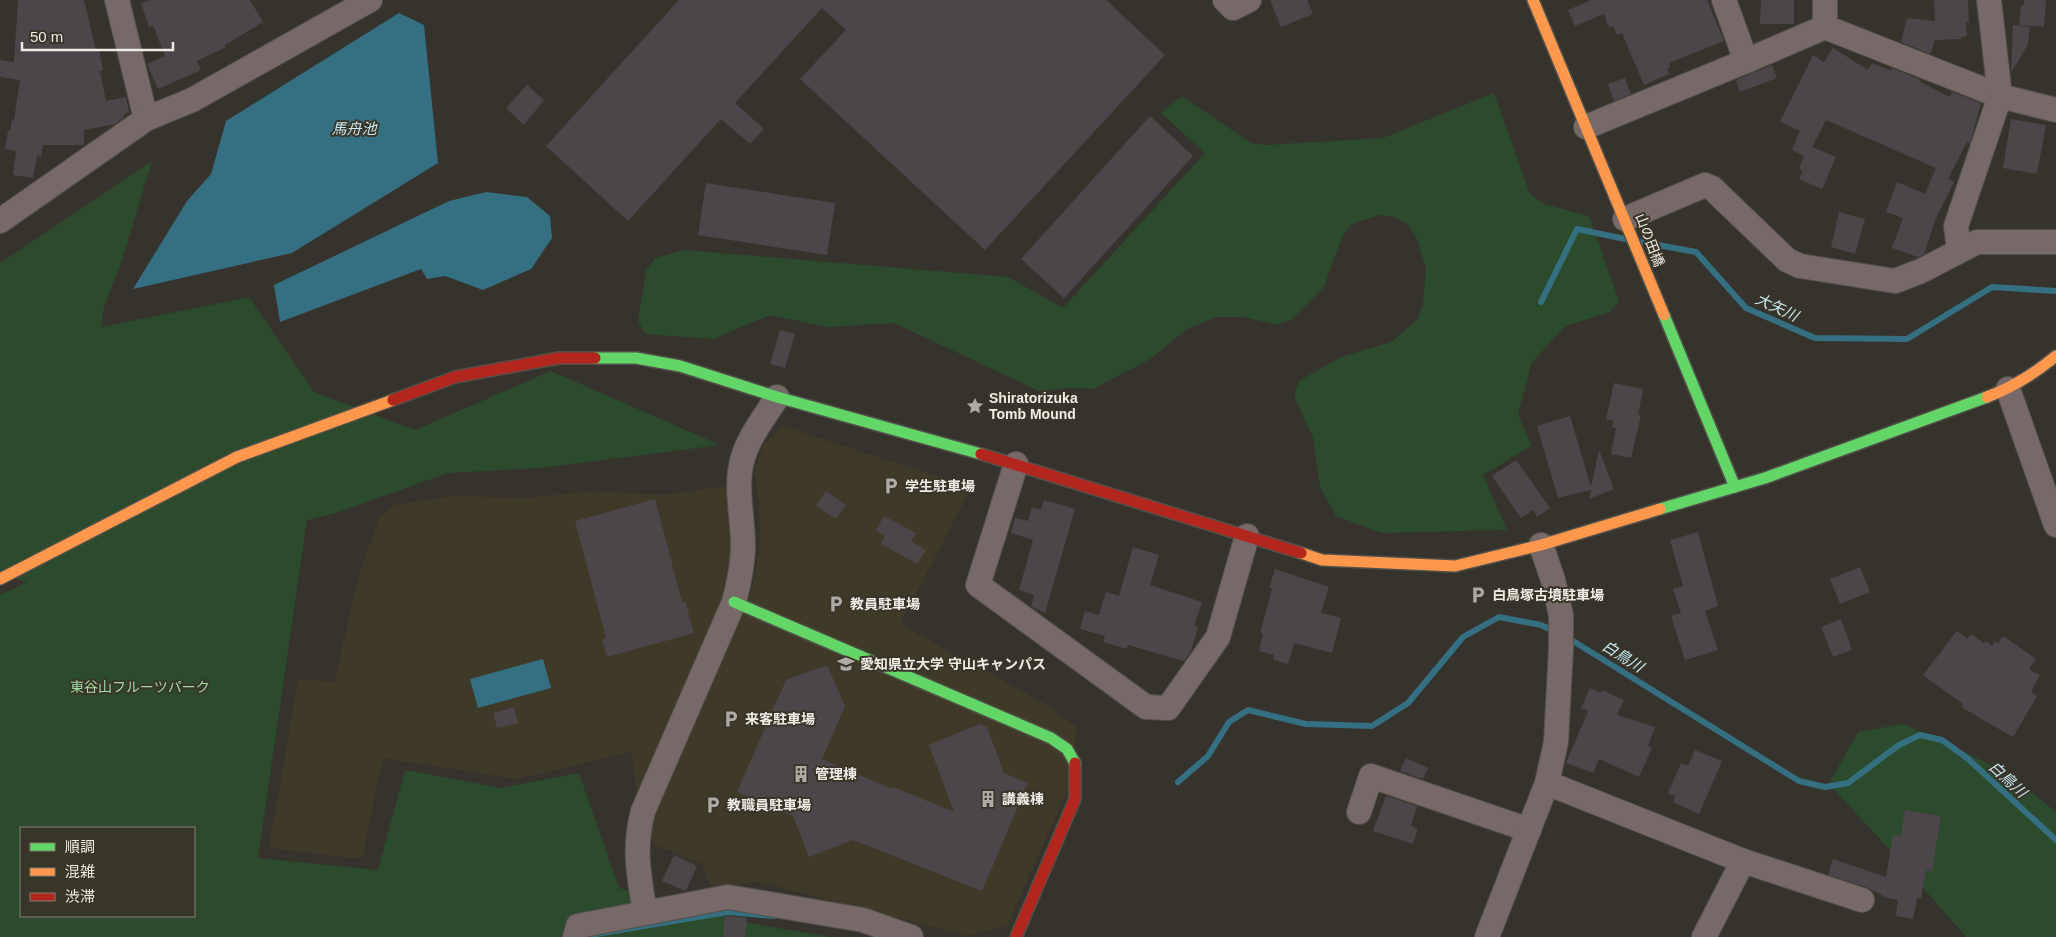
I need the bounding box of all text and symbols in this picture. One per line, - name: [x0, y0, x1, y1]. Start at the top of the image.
- scale bar: [22, 20, 174, 52]
- text: 50 m: [30, 28, 63, 45]
- water label: 馬舟池: [331, 120, 378, 137]
- street label: 山の田橋: [1632, 211, 1668, 269]
- water label: 大矢川: [1753, 290, 1803, 325]
- place label: Shiratorizuka Tomb Mound: [989, 390, 1078, 422]
- place icon: Shiratorizuka Tomb Mound: [965, 396, 985, 416]
- parking icon: 学生駐車場: [881, 476, 901, 496]
- place label: 学生駐車場: [905, 478, 975, 494]
- parking icon: 白鳥塚古墳駐車場: [1468, 585, 1488, 605]
- place label: 白鳥塚古墳駐車場: [1492, 587, 1604, 603]
- parking icon: 教員駐車場: [826, 594, 846, 614]
- place label: 教員駐車場: [850, 596, 920, 612]
- water label: 白鳥川: [1599, 637, 1648, 676]
- school or university icon: 愛知県立大学 守山キャンパス: [836, 654, 856, 674]
- place label: 愛知県立大学 守山キャンパス: [860, 656, 1046, 672]
- park label: 東谷山フルーツパーク: [70, 679, 210, 695]
- parking icon: 来客駐車場: [721, 709, 741, 729]
- place label: 来客駐車場: [745, 711, 815, 727]
- water label: 白鳥川: [1986, 757, 2032, 802]
- building icon: 管理棟: [791, 764, 811, 784]
- place label: 管理棟: [815, 766, 857, 782]
- building icon: 講義棟: [978, 789, 998, 809]
- place label: 講義棟: [1002, 791, 1044, 807]
- parking icon: 教職員駐車場: [703, 795, 723, 815]
- place label: 教職員駐車場: [727, 797, 811, 813]
- legend: [20, 827, 195, 917]
- text: 順調: [65, 838, 95, 855]
- text: 混雑: [65, 863, 95, 880]
- text: 渋滞: [65, 888, 95, 905]

